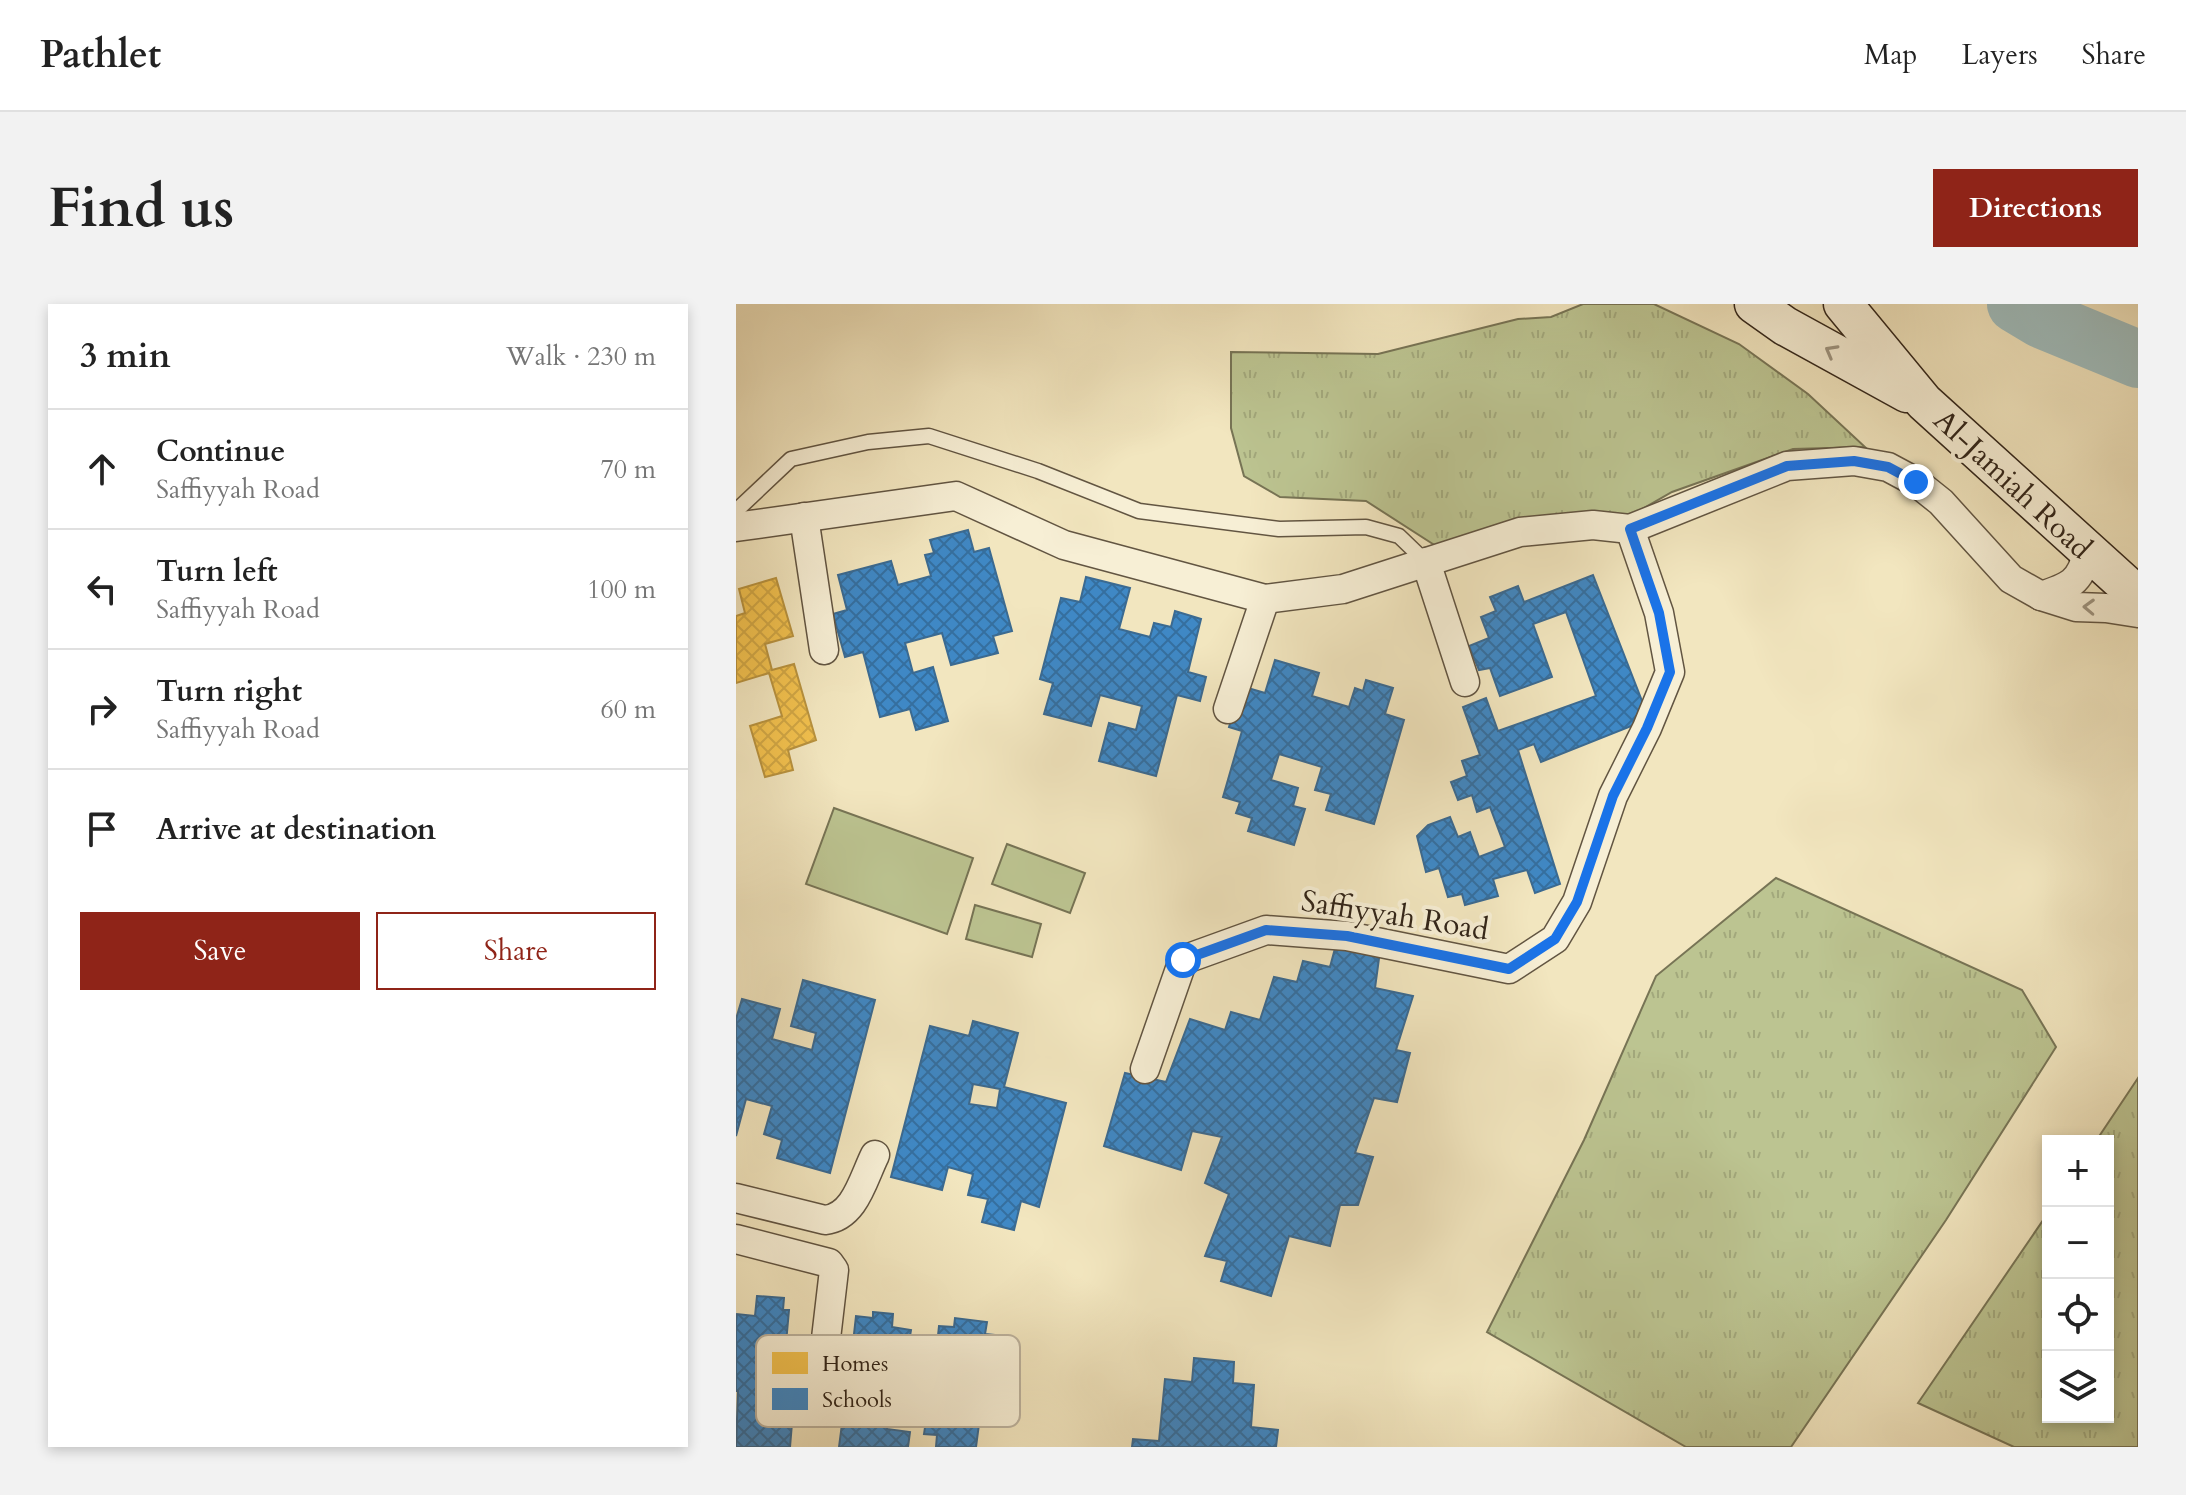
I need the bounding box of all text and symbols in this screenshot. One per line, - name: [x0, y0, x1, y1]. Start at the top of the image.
- text: Pathlet: [40, 29, 161, 81]
- text: Map: [1864, 36, 1917, 74]
- text: Layers: [1961, 36, 2038, 74]
- text: Share: [2082, 36, 2146, 74]
- button: Directions: [1933, 169, 2138, 247]
- text: Find us: [48, 171, 234, 246]
- text: 3 min: [80, 333, 171, 379]
- text: Walk · 230 m: [506, 339, 656, 374]
- one-way arrow: [1825, 345, 1839, 361]
- street label: Al-Jamiah Road: [1925, 400, 2101, 568]
- text: Continue: [156, 431, 285, 472]
- icon: ahead: [80, 447, 124, 491]
- text: 70 m: [600, 452, 656, 487]
- route end: [1898, 464, 1934, 500]
- text: Saffiyyah Road: [156, 472, 320, 507]
- text: Turn left: [156, 551, 278, 592]
- icon: left: [80, 567, 124, 611]
- text: 100 m: [587, 572, 656, 607]
- text: Saffiyyah Road: [156, 592, 320, 627]
- one-way arrow: [2082, 599, 2095, 616]
- text: Turn right: [156, 671, 302, 712]
- icon: right: [80, 687, 124, 731]
- text: 60 m: [600, 692, 656, 727]
- text: Saffiyyah Road: [156, 712, 320, 747]
- icon: arrive: [80, 807, 124, 851]
- text: Arrive at destination: [156, 809, 436, 850]
- street label: Saffiyyah Road: [1298, 880, 1491, 951]
- button: Save: [80, 912, 360, 990]
- button: Share: [376, 912, 656, 990]
- route start: [1165, 942, 1201, 978]
- map controls: [2042, 1135, 2114, 1423]
- button: +: [2042, 1135, 2114, 1207]
- button: −: [2042, 1207, 2114, 1279]
- button: locate: [2042, 1279, 2114, 1351]
- legend: [756, 1335, 1020, 1427]
- text: Homes: [822, 1349, 888, 1379]
- button: layers: [2042, 1351, 2114, 1423]
- text: Schools: [822, 1385, 892, 1415]

